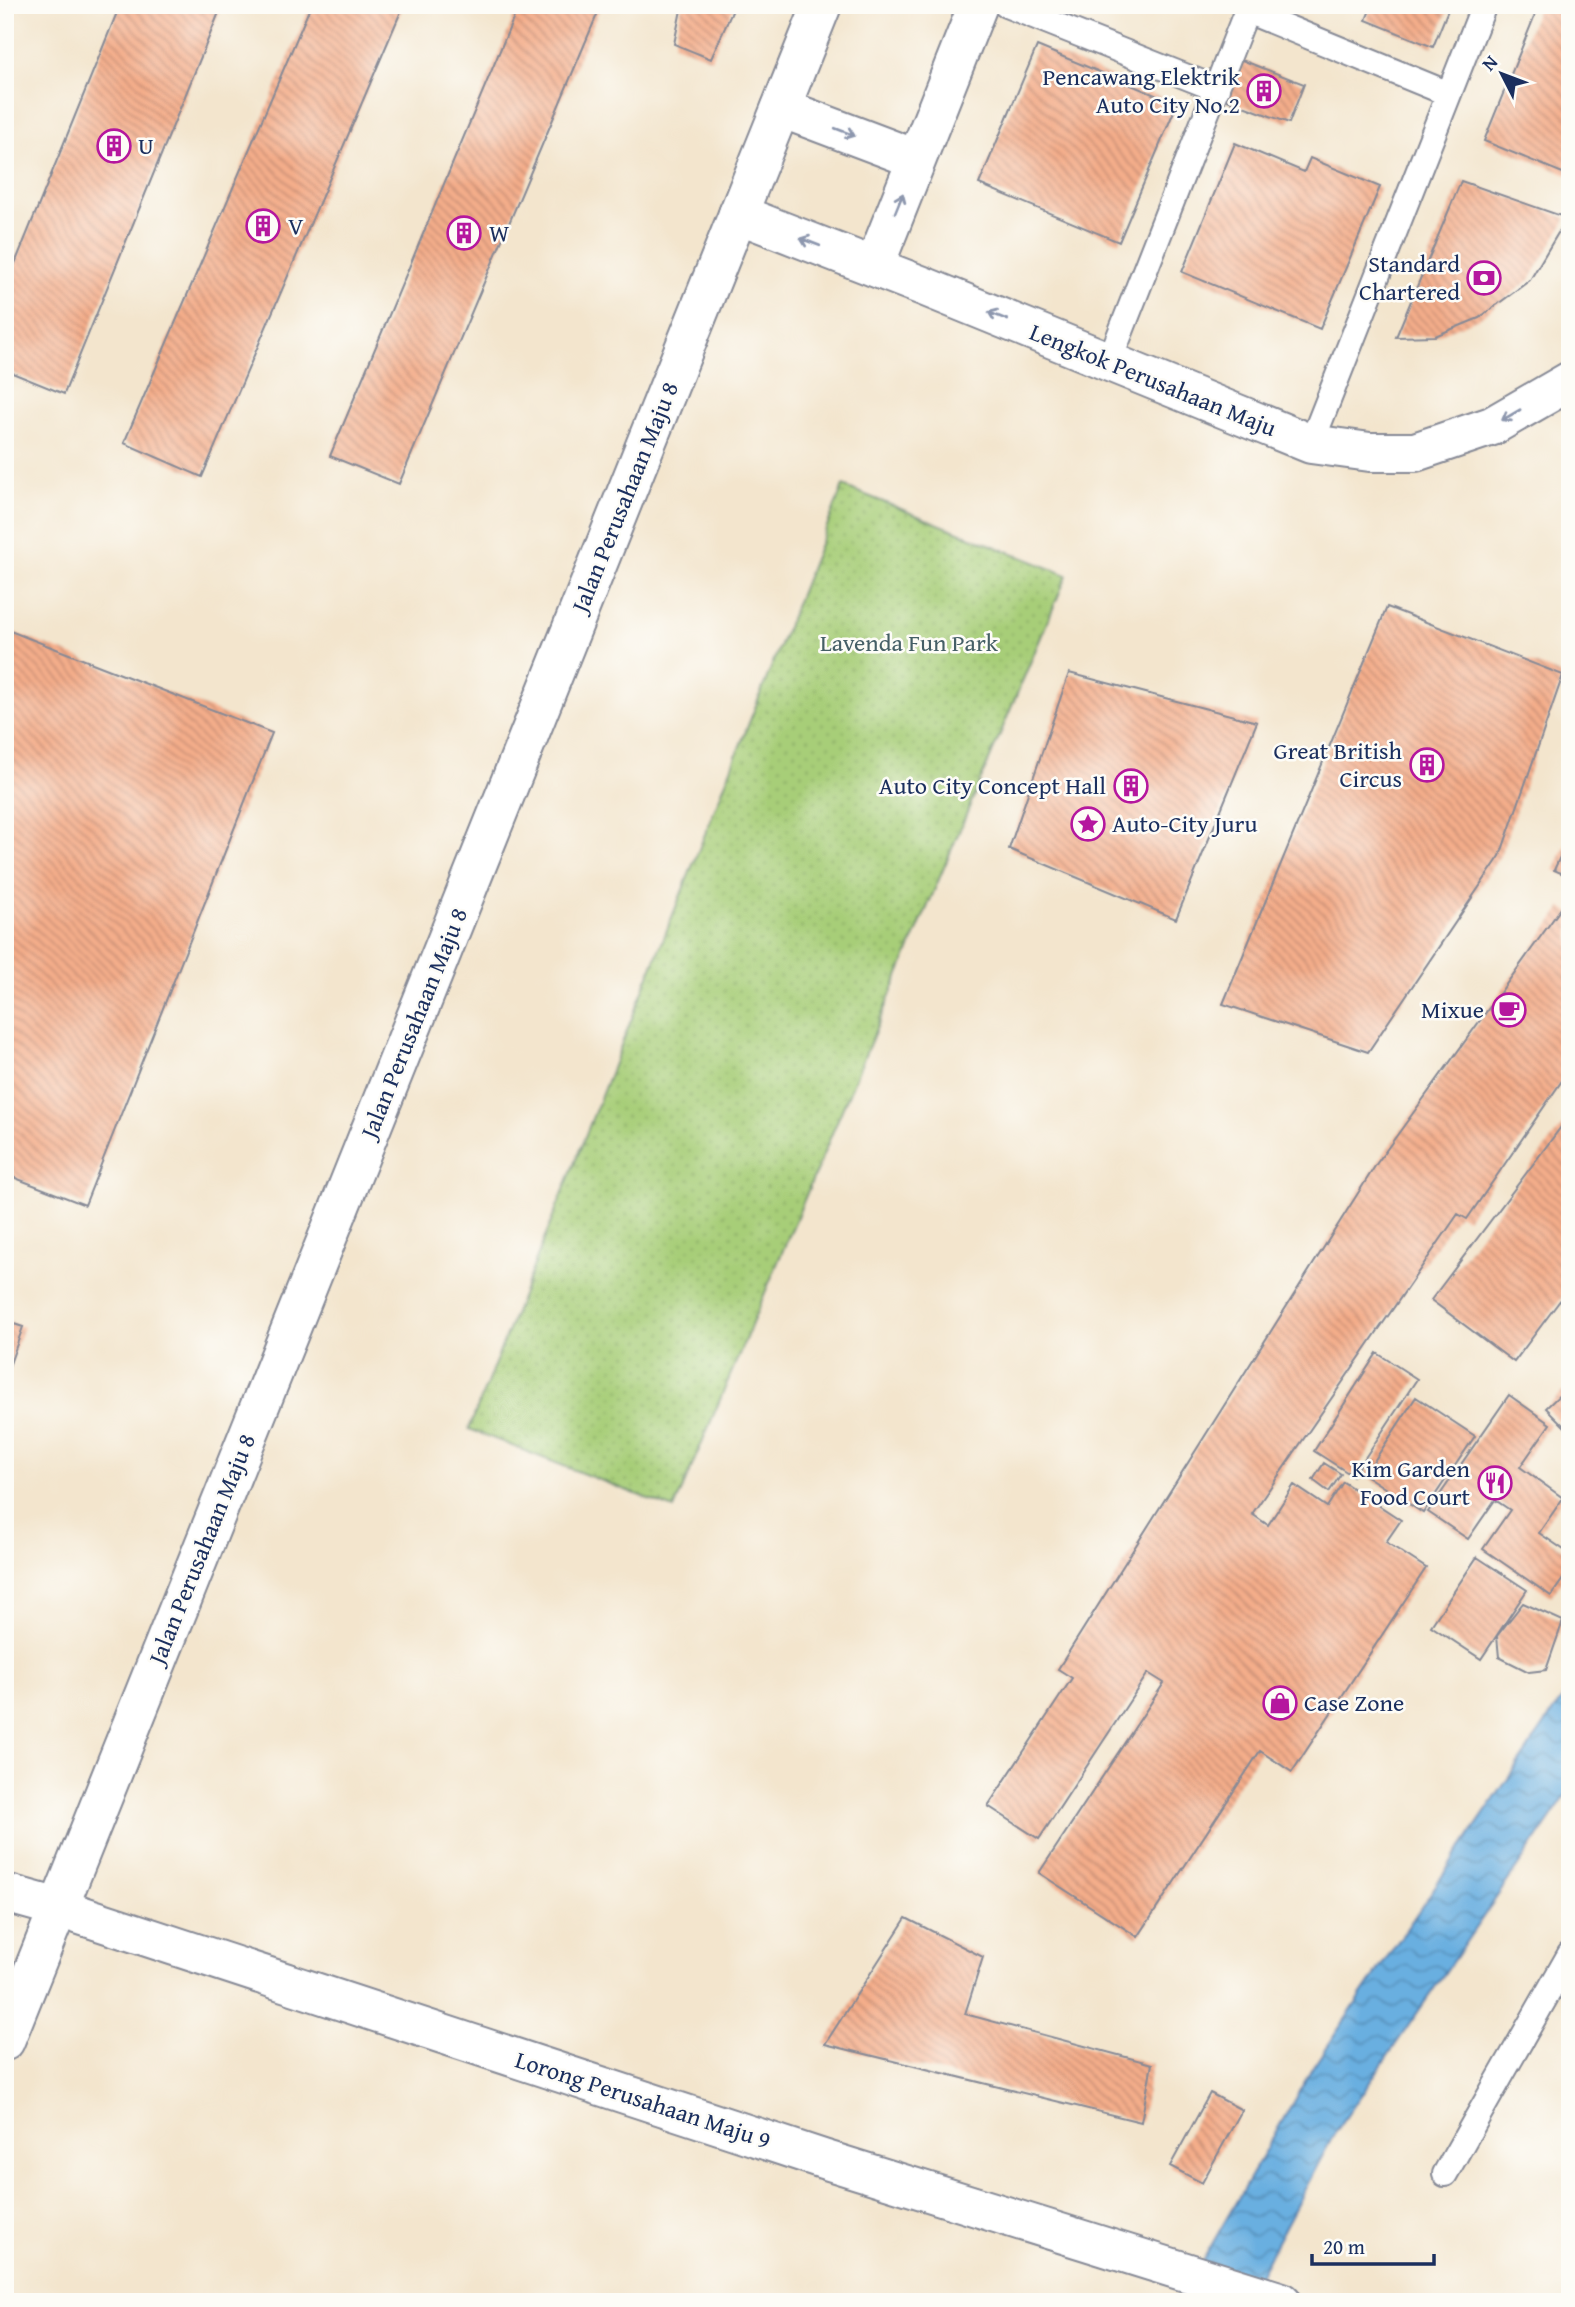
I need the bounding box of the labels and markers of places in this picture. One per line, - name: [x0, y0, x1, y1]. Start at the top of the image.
- place label: Pencawang Elektrik Auto City No.2: [1042, 59, 1241, 122]
- building icon: Pencawang Elektrik Auto City No.2: [1245, 72, 1283, 110]
- building icon: U: [95, 127, 133, 165]
- place label: U: [138, 128, 154, 163]
- building icon: V: [244, 207, 282, 245]
- place label: V: [288, 208, 304, 243]
- building icon: W: [445, 214, 483, 252]
- place label: W: [489, 215, 510, 250]
- place label: Standard Chartered: [1359, 246, 1460, 309]
- bank icon: Standard Chartered: [1465, 259, 1503, 297]
- place label: Great British Circus: [1274, 733, 1403, 796]
- building icon: Great British Circus: [1408, 746, 1446, 784]
- building icon: Auto City Concept Hall: [1112, 767, 1150, 805]
- place label: Auto City Concept Hall: [879, 768, 1106, 803]
- place icon: Auto-City Juru: [1069, 805, 1107, 843]
- place label: Auto-City Juru: [1112, 806, 1257, 841]
- cafe icon: Mixue: [1490, 991, 1528, 1029]
- place label: Mixue: [1421, 992, 1484, 1027]
- place label: Kim Garden Food Court: [1351, 1451, 1471, 1514]
- restaurant icon: Kim Garden Food Court: [1476, 1464, 1514, 1502]
- shop icon: Case Zone: [1261, 1684, 1299, 1722]
- place label: Case Zone: [1304, 1685, 1404, 1720]

